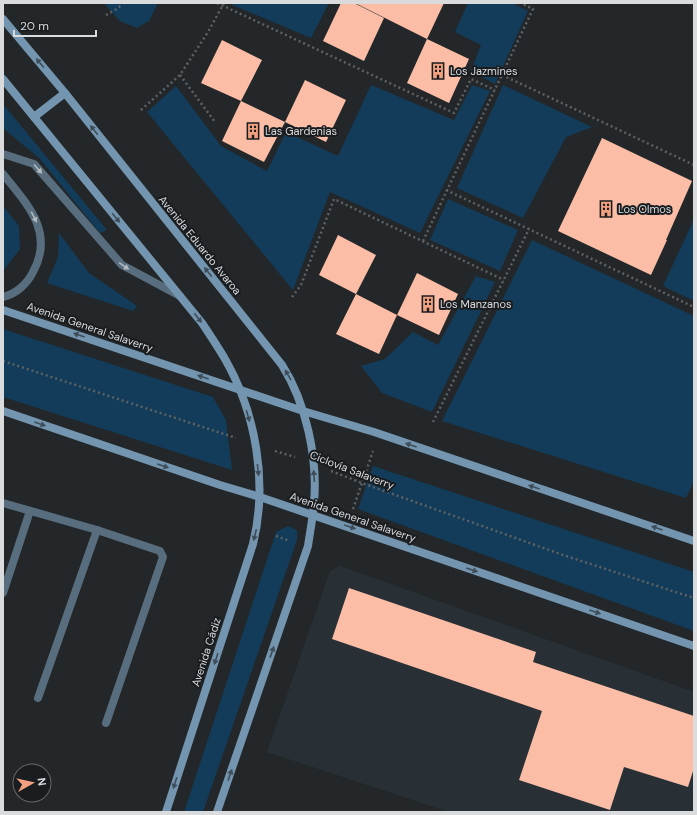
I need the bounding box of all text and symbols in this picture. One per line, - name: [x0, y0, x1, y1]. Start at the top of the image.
- scale bar: [14, 12, 96, 38]
- text: 20 m: [20, 18, 49, 34]
- one-way arrow: [35, 58, 44, 69]
- building icon: Los Jazmines: [429, 62, 447, 80]
- place label: Los Jazmines: [450, 64, 518, 78]
- building icon: Las Gardenias: [244, 122, 262, 140]
- one-way arrow: [90, 124, 99, 135]
- place label: Las Gardenias: [265, 124, 337, 138]
- one-way arrow: [34, 164, 43, 174]
- street label: Avenida Eduardo Avaroa: [156, 193, 244, 297]
- building icon: Los Olmos: [597, 200, 615, 218]
- place label: Los Olmos: [618, 202, 671, 216]
- one-way arrow: [31, 211, 37, 223]
- one-way arrow: [111, 212, 120, 223]
- one-way arrow: [119, 262, 130, 270]
- one-way arrow: [203, 267, 212, 278]
- building icon: Los Manzanos: [419, 295, 437, 313]
- place label: Los Manzanos: [440, 297, 511, 311]
- street label: Avenida General Salaverry: [25, 299, 155, 355]
- one-way arrow: [193, 313, 202, 324]
- one-way arrow: [73, 332, 85, 338]
- one-way arrow: [284, 369, 291, 381]
- one-way arrow: [196, 374, 208, 380]
- one-way arrow: [245, 411, 251, 423]
- one-way arrow: [34, 421, 46, 427]
- one-way arrow: [404, 442, 416, 448]
- street label: Ciclovía Salaverry: [308, 447, 396, 493]
- one-way arrow: [157, 463, 169, 469]
- one-way arrow: [255, 464, 261, 476]
- one-way arrow: [310, 470, 317, 482]
- one-way arrow: [528, 483, 540, 489]
- street label: Avenida General Salaverry: [288, 489, 418, 545]
- one-way arrow: [344, 525, 356, 531]
- one-way arrow: [651, 525, 663, 531]
- one-way arrow: [252, 529, 258, 542]
- one-way arrow: [467, 567, 479, 573]
- one-way arrow: [590, 610, 602, 616]
- street label: Avenida Cádiz: [188, 616, 224, 688]
- one-way arrow: [269, 646, 275, 658]
- one-way arrow: [212, 653, 218, 665]
- north arrow: [12, 763, 52, 803]
- one-way arrow: [227, 769, 233, 781]
- text: N: [34, 777, 49, 787]
- one-way arrow: [172, 777, 178, 789]

